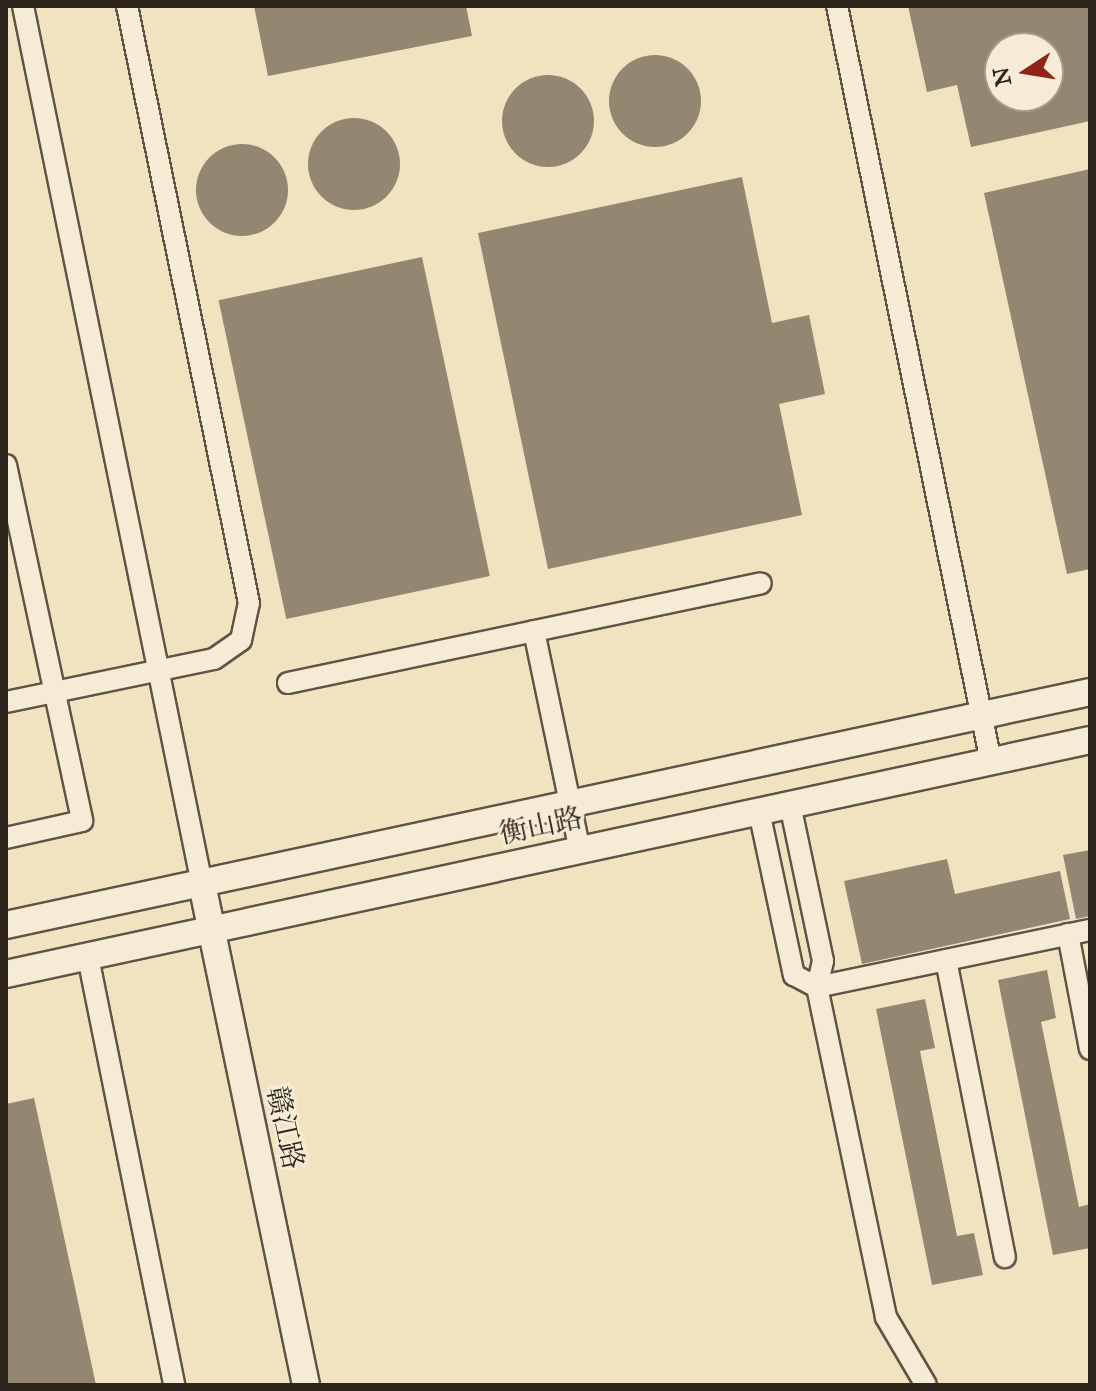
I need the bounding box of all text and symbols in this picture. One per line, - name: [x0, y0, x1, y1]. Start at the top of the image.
- north arrow: [984, 32, 1064, 112]
- text: N: [987, 65, 1017, 89]
- street label: 衡山路: [496, 801, 586, 851]
- street label: 赣江路: [260, 1083, 310, 1173]

